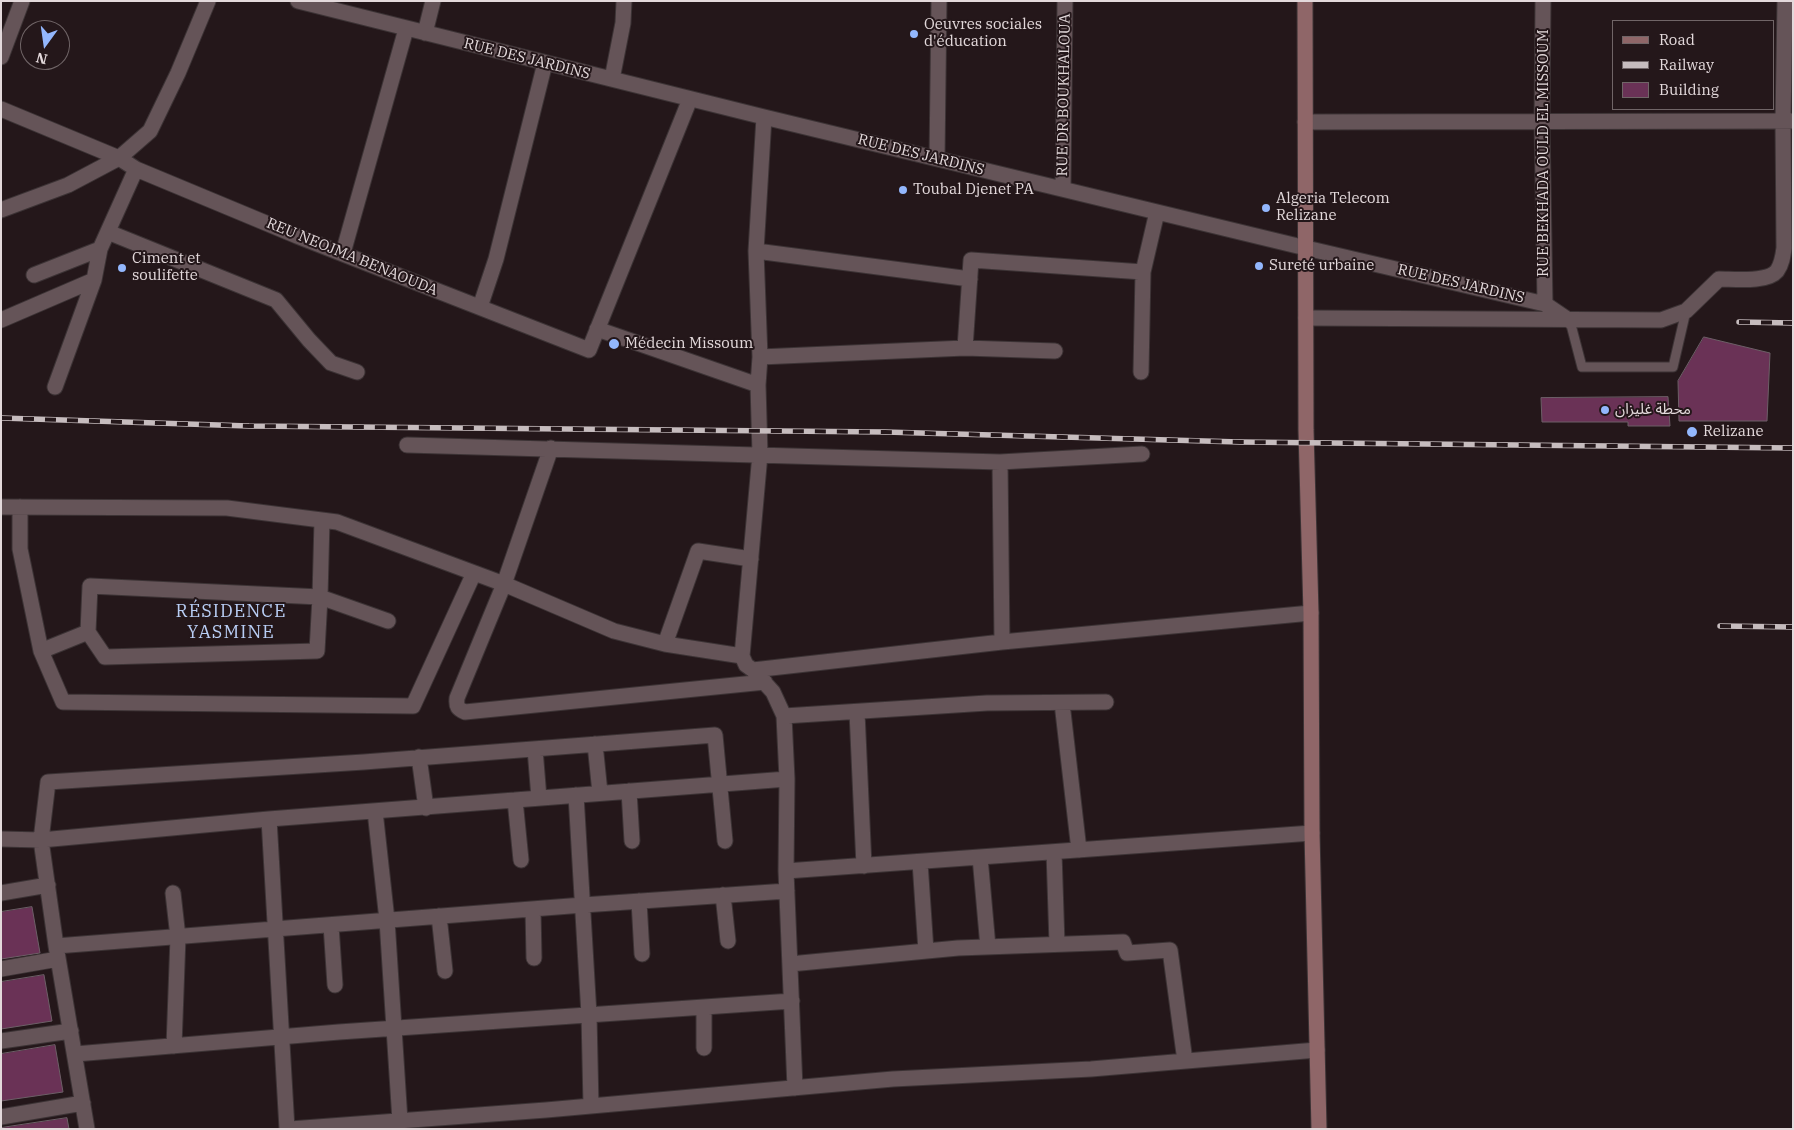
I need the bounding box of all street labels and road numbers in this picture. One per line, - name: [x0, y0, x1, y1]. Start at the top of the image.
- street label: RUE DR BOUKHALOUA: [1054, 13, 1074, 177]
- street label: RUE BEKHADA OULD EL MISSOUM: [1535, 29, 1553, 277]
- street label: RUE DES JARDINS: [462, 35, 592, 83]
- street label: RUE DES JARDINS: [856, 131, 986, 179]
- street label: REU NEOJMA BENAOUDA: [264, 214, 440, 300]
- street label: RUE DES JARDINS: [1396, 261, 1526, 307]

